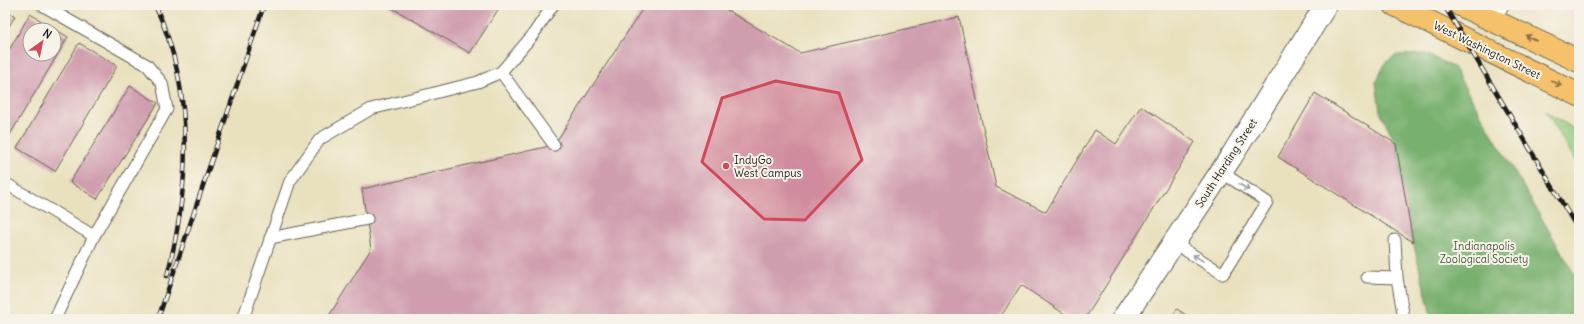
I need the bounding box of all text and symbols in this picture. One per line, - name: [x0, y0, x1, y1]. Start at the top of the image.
- street label: West Washington Street: [1431, 18, 1543, 82]
- north arrow: [22, 22, 62, 62]
- text: N: [40, 26, 54, 42]
- one-way arrow: [1526, 34, 1538, 41]
- one-way arrow: [1550, 80, 1562, 87]
- street label: South Harding Street: [1192, 116, 1260, 210]
- place label: IndyGo West Campus: [734, 153, 802, 180]
- marker: IndyGo West Campus: [721, 161, 731, 171]
- one-way arrow: [1238, 183, 1249, 191]
- park label: Indianapolis Zoological Society: [1440, 239, 1528, 266]
- one-way arrow: [1192, 254, 1204, 262]

